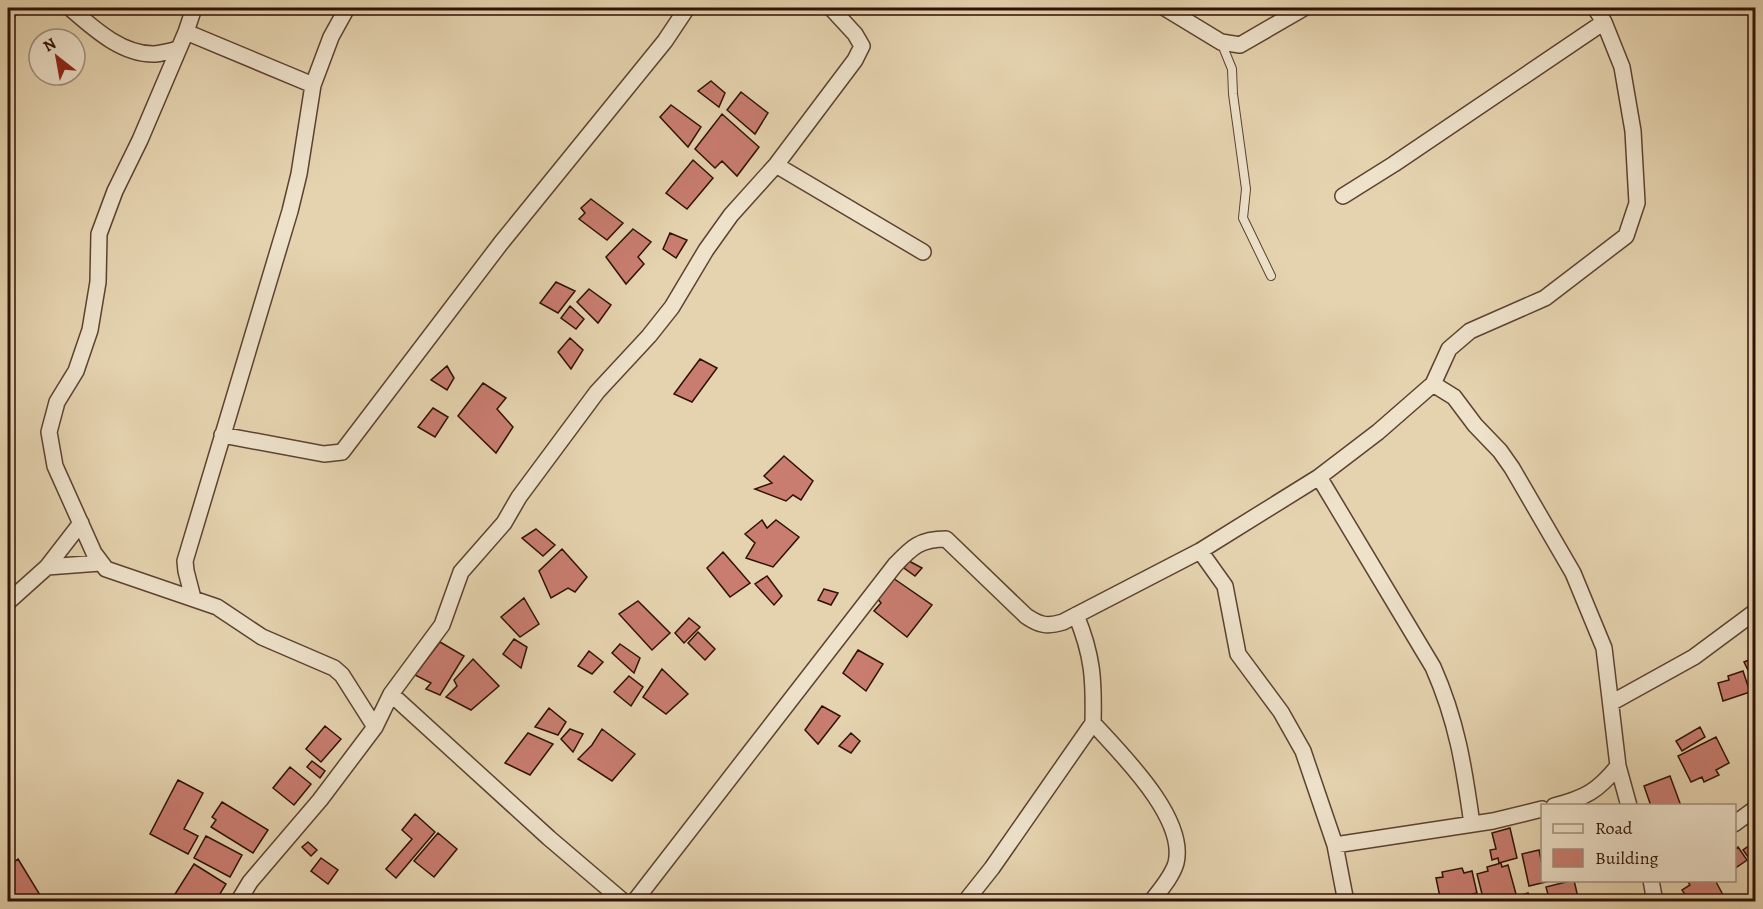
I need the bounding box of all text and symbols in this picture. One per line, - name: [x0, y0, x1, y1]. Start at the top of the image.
- north arrow: [27, 27, 87, 87]
- text: N: [39, 32, 61, 57]
- legend: [1541, 804, 1736, 882]
- text: Road: [1595, 816, 1633, 840]
- text: Building: [1595, 846, 1659, 870]

